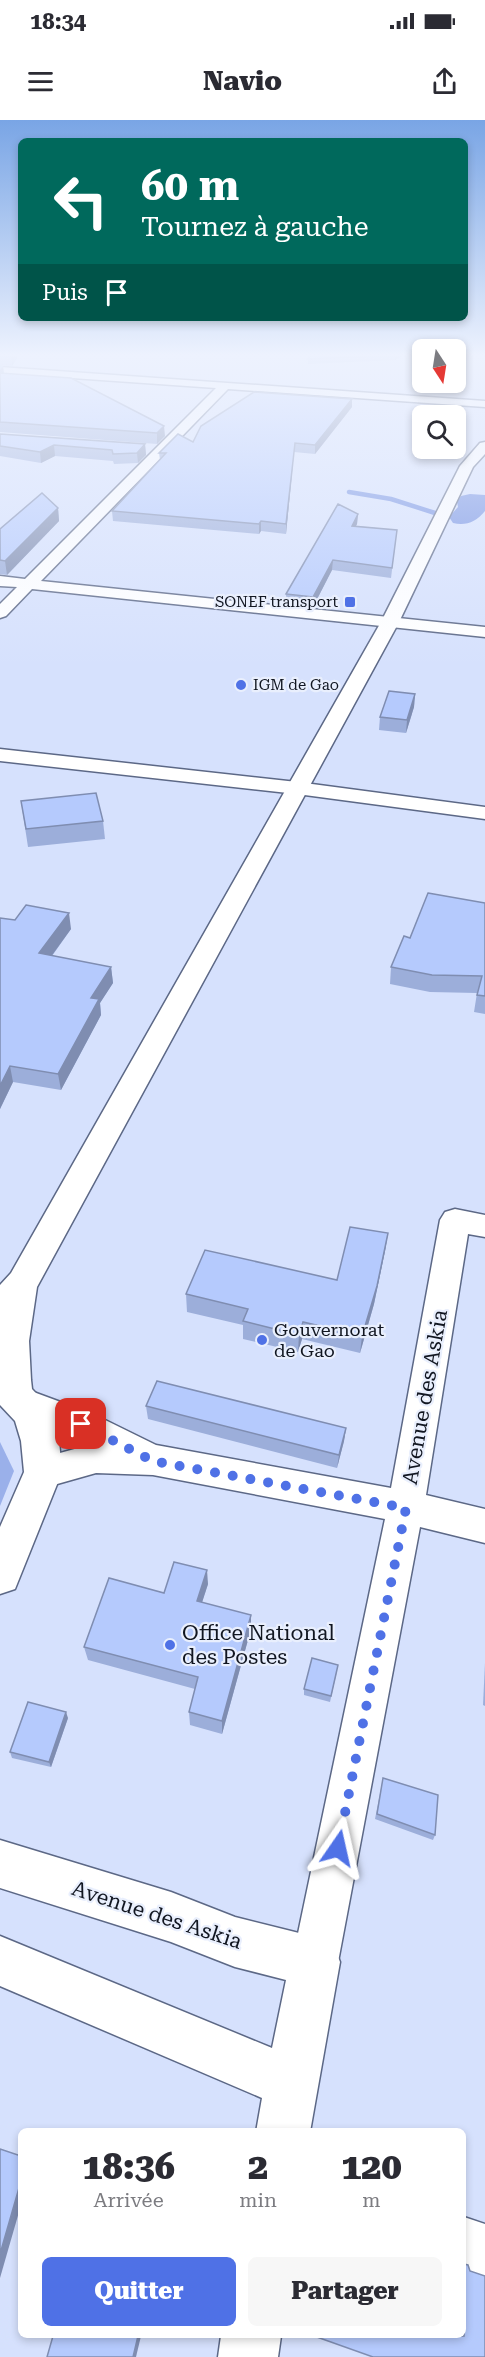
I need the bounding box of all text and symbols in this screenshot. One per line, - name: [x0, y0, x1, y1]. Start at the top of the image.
- text: 18:34: [30, 9, 86, 34]
- icon: menu: [24, 65, 57, 98]
- text: Navio: [203, 65, 282, 97]
- icon: share: [428, 65, 461, 98]
- text: 60 m: [141, 161, 239, 210]
- icon: left: [42, 162, 120, 240]
- text: Tournez à gauche: [141, 211, 369, 243]
- icon: arrive: [100, 276, 133, 309]
- text: Puis: [42, 280, 88, 305]
- north arrow: [412, 339, 466, 393]
- map controls: [412, 339, 466, 459]
- button: search: [412, 405, 466, 459]
- place label: SONEF transport: [215, 593, 338, 611]
- marker: SONEF transport: [343, 595, 357, 609]
- place label: IGM de Gao: [253, 676, 339, 694]
- marker: IGM de Gao: [234, 678, 248, 692]
- street label: Avenue des Askia: [398, 1307, 452, 1486]
- place label: Gouvernorat de Gao: [274, 1319, 384, 1361]
- marker: Gouvernorat de Gao: [255, 1333, 269, 1347]
- pin: [55, 1398, 106, 1449]
- icon: arrive: [64, 1407, 97, 1440]
- place label: Office National des Postes: [182, 1621, 335, 1669]
- marker: Office National des Postes: [163, 1638, 177, 1652]
- position arrow: [306, 1816, 370, 1880]
- street label: Avenue des Askia: [69, 1876, 246, 1954]
- text: 18:36: [82, 2146, 175, 2188]
- text: 2: [248, 2146, 268, 2188]
- text: 120: [341, 2146, 402, 2188]
- text: Arrivée: [94, 2188, 164, 2212]
- text: min: [239, 2188, 277, 2212]
- text: m: [362, 2188, 381, 2212]
- button: Quitter: [42, 2257, 236, 2326]
- button: Partager: [248, 2257, 442, 2326]

